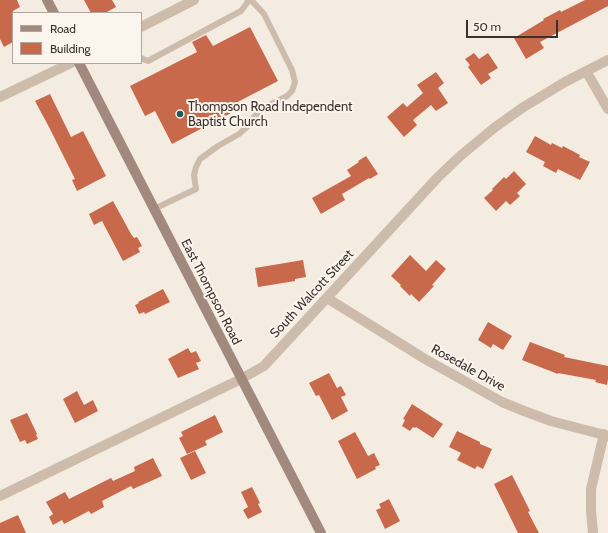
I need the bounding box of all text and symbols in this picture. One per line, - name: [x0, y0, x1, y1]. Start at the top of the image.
- legend: [12, 12, 142, 64]
- scale bar: [468, 12, 560, 38]
- text: 50 m: [473, 19, 501, 34]
- text: Road: [50, 21, 76, 36]
- text: Building: [50, 41, 91, 56]
- place label: Thompson Road Independent Baptist Church: [188, 99, 352, 130]
- marker: Thompson Road Independent Baptist Church: [175, 109, 185, 119]
- street label: East Thompson Road: [178, 236, 244, 348]
- street label: South Walcott Street: [267, 247, 357, 341]
- street label: Rosedale Drive: [428, 341, 508, 395]

